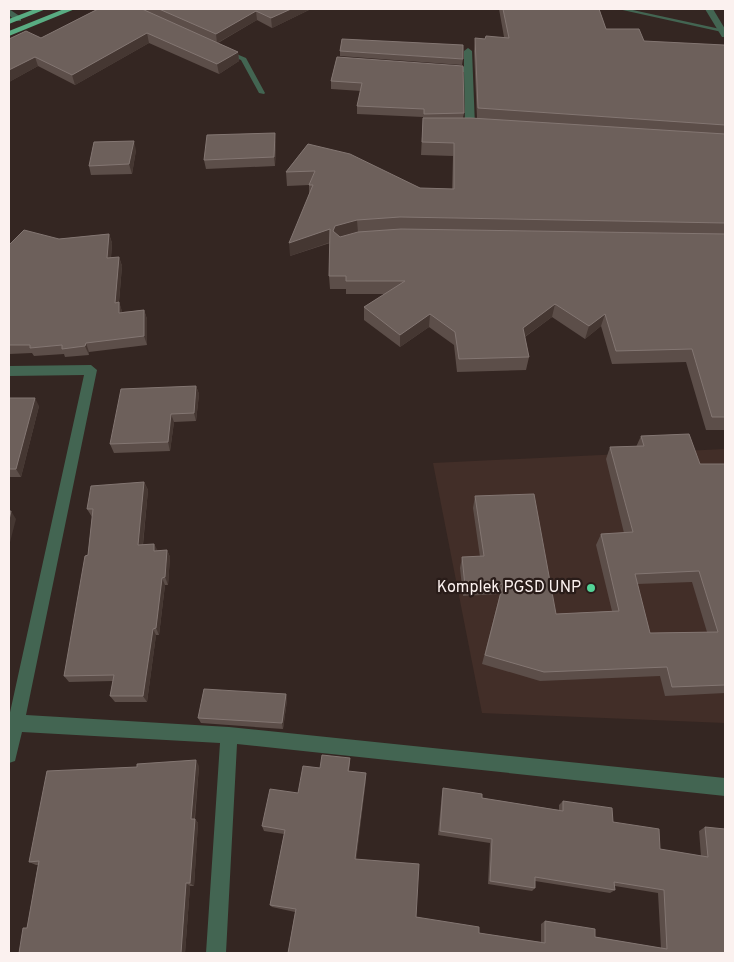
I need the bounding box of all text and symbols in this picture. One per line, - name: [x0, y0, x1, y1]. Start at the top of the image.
- place label: Komplek PGSD UNP: [437, 578, 581, 598]
- marker: Komplek PGSD UNP: [585, 582, 597, 594]

